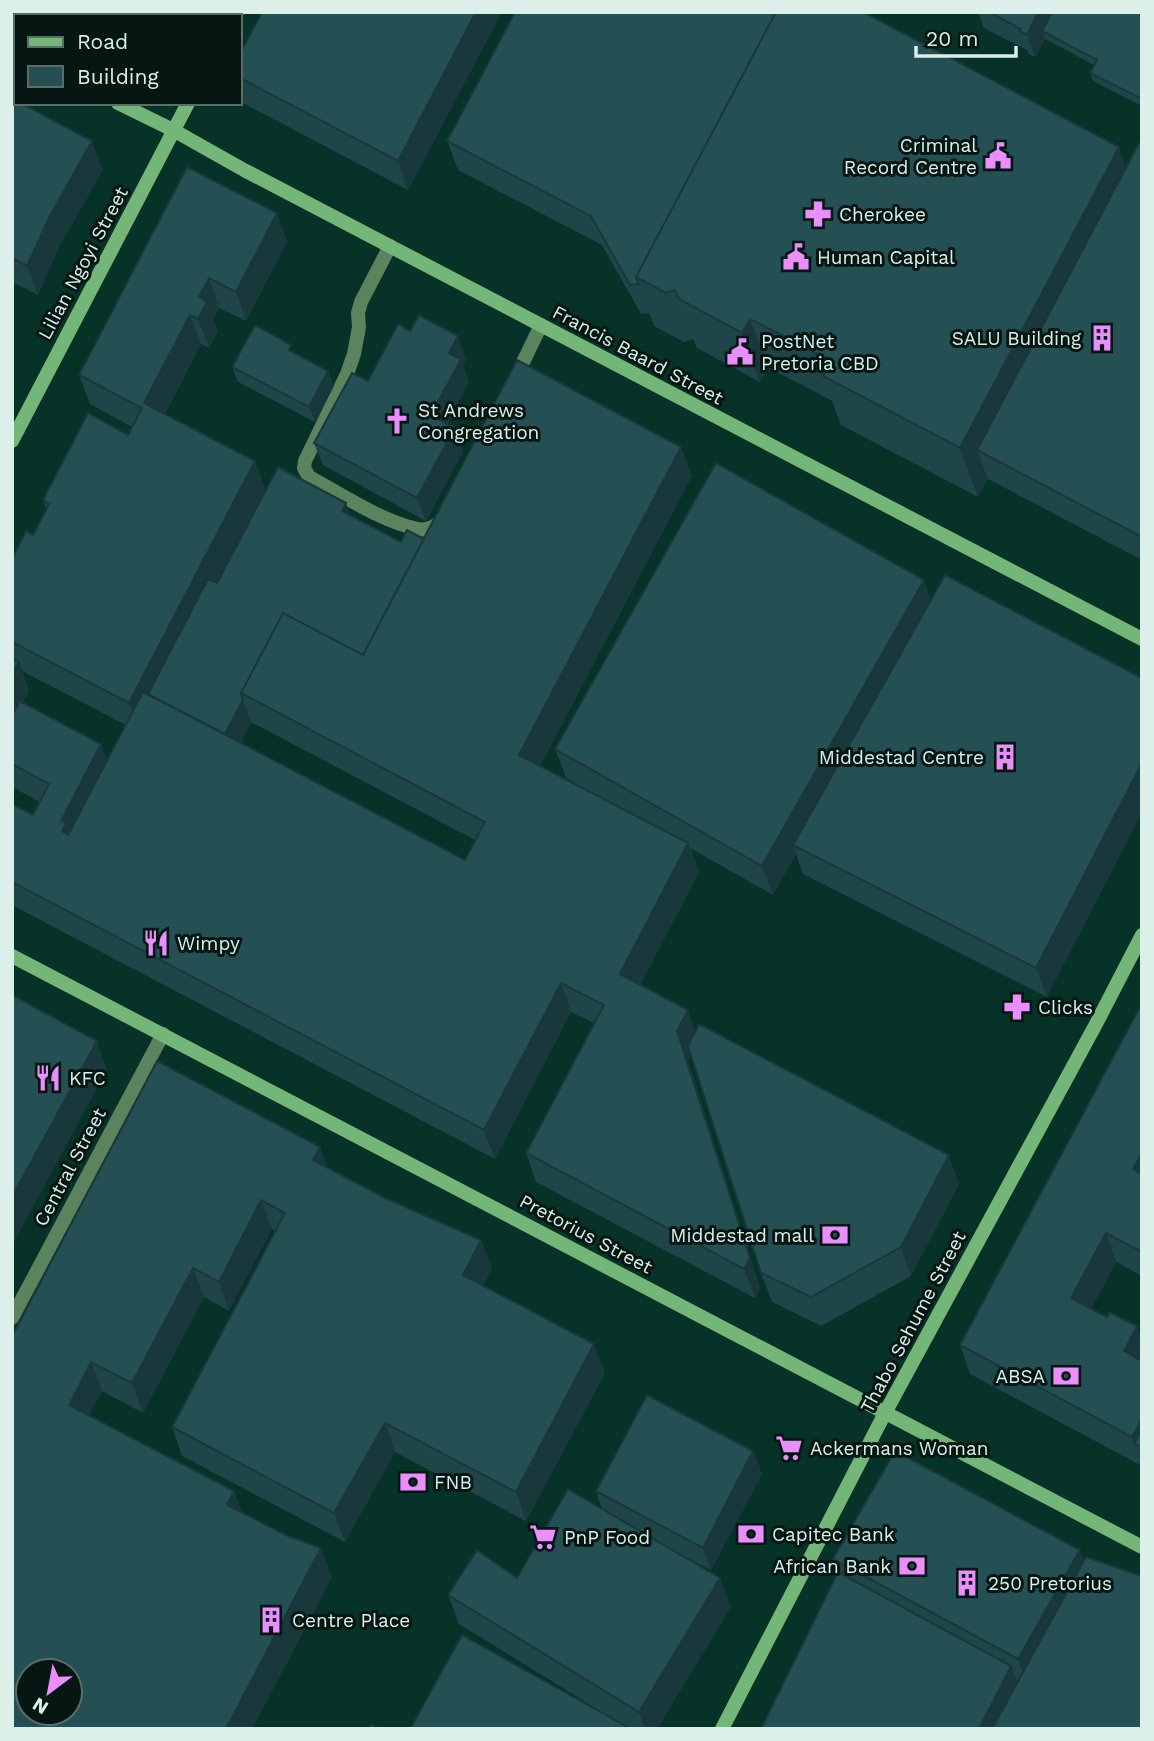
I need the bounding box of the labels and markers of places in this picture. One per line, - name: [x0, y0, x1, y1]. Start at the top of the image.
- place label: Criminal Record Centre: [844, 134, 977, 179]
- public building icon: Criminal Record Centre: [983, 141, 1013, 171]
- pharmacy icon: Cherokee: [803, 199, 833, 229]
- place label: Cherokee: [839, 203, 926, 226]
- public building icon: Human Capital: [781, 242, 811, 272]
- place label: Human Capital: [817, 246, 955, 269]
- building icon: SALU Building: [1087, 323, 1117, 353]
- place label: SALU Building: [952, 327, 1082, 350]
- place label: PostNet Pretoria CBD: [761, 330, 879, 375]
- public building icon: PostNet Pretoria CBD: [725, 337, 755, 367]
- place label: St Andrews Congregation: [418, 399, 539, 444]
- church icon: St Andrews Congregation: [382, 406, 412, 436]
- building icon: Middestad Centre: [990, 742, 1020, 772]
- place label: Middestad Centre: [819, 746, 984, 769]
- restaurant icon: Wimpy: [141, 928, 171, 958]
- place label: Wimpy: [177, 932, 240, 955]
- pharmacy icon: Clicks: [1002, 992, 1032, 1022]
- place label: Clicks: [1038, 996, 1093, 1019]
- restaurant icon: KFC: [33, 1063, 63, 1093]
- place label: KFC: [69, 1067, 106, 1090]
- bank icon: Middestad mall: [820, 1220, 850, 1250]
- place label: Middestad mall: [670, 1224, 814, 1247]
- bank icon: ABSA: [1051, 1361, 1081, 1391]
- place label: ABSA: [996, 1365, 1045, 1388]
- supermarket icon: Ackermans Woman: [774, 1433, 804, 1463]
- place label: Ackermans Woman: [810, 1437, 988, 1460]
- bank icon: FNB: [398, 1467, 428, 1497]
- place label: FNB: [434, 1471, 472, 1494]
- bank icon: Capitec Bank: [736, 1519, 766, 1549]
- supermarket icon: PnP Food: [528, 1522, 558, 1552]
- place label: Capitec Bank: [772, 1523, 895, 1546]
- place label: PnP Food: [564, 1526, 650, 1549]
- bank icon: African Bank: [897, 1551, 927, 1581]
- place label: African Bank: [773, 1555, 891, 1578]
- building icon: 250 Pretorius: [952, 1568, 982, 1598]
- place label: 250 Pretorius: [988, 1572, 1112, 1595]
- building icon: Centre Place: [256, 1605, 286, 1635]
- place label: Centre Place: [292, 1609, 410, 1632]

